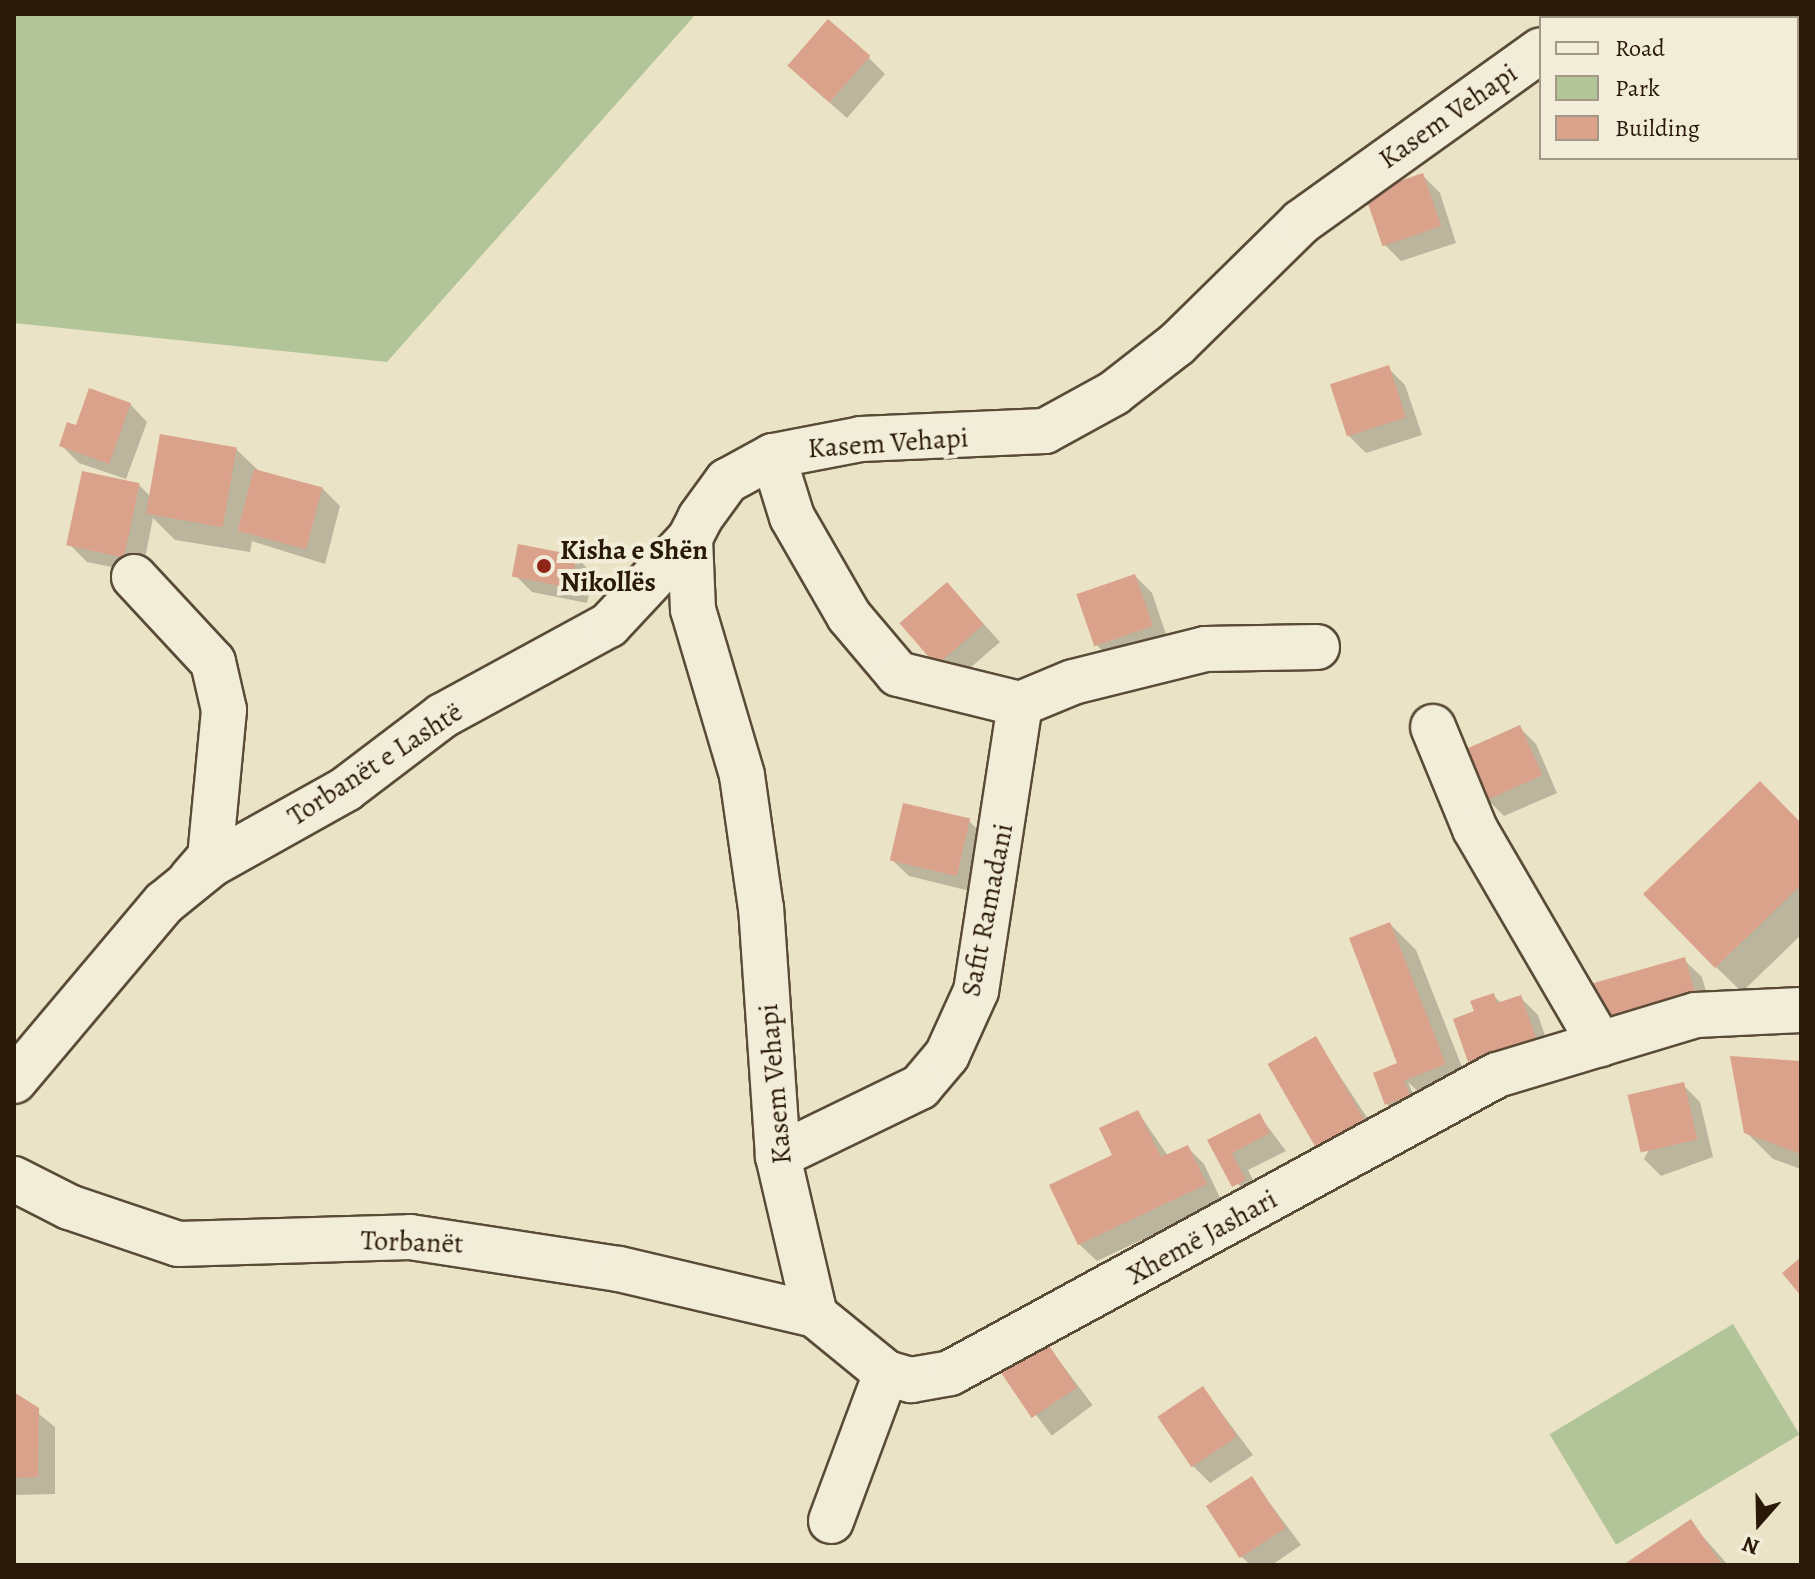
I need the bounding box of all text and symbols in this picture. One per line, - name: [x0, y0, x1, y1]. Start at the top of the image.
- legend: [1539, 16, 1799, 160]
- text: Road: [1615, 32, 1665, 64]
- street label: Kasem Vehapi: [1372, 56, 1524, 176]
- text: Park: [1615, 72, 1660, 104]
- text: Building: [1615, 112, 1700, 144]
- street label: Kasem Vehapi: [806, 421, 970, 465]
- place label: Kisha e Shën Nikollës: [560, 533, 708, 599]
- marker: Kisha e Shën Nikollës: [535, 557, 553, 575]
- street label: Torbanët e Lashtë: [281, 695, 469, 833]
- street label: Safit Ramadani: [954, 821, 1020, 999]
- street label: Kasem Vehapi: [751, 1002, 799, 1166]
- street label: Xhemë Jashari: [1121, 1182, 1283, 1292]
- street label: Torbanët: [360, 1223, 464, 1261]
- north arrow: [1719, 1483, 1799, 1563]
- text: N: [1738, 1529, 1763, 1562]

